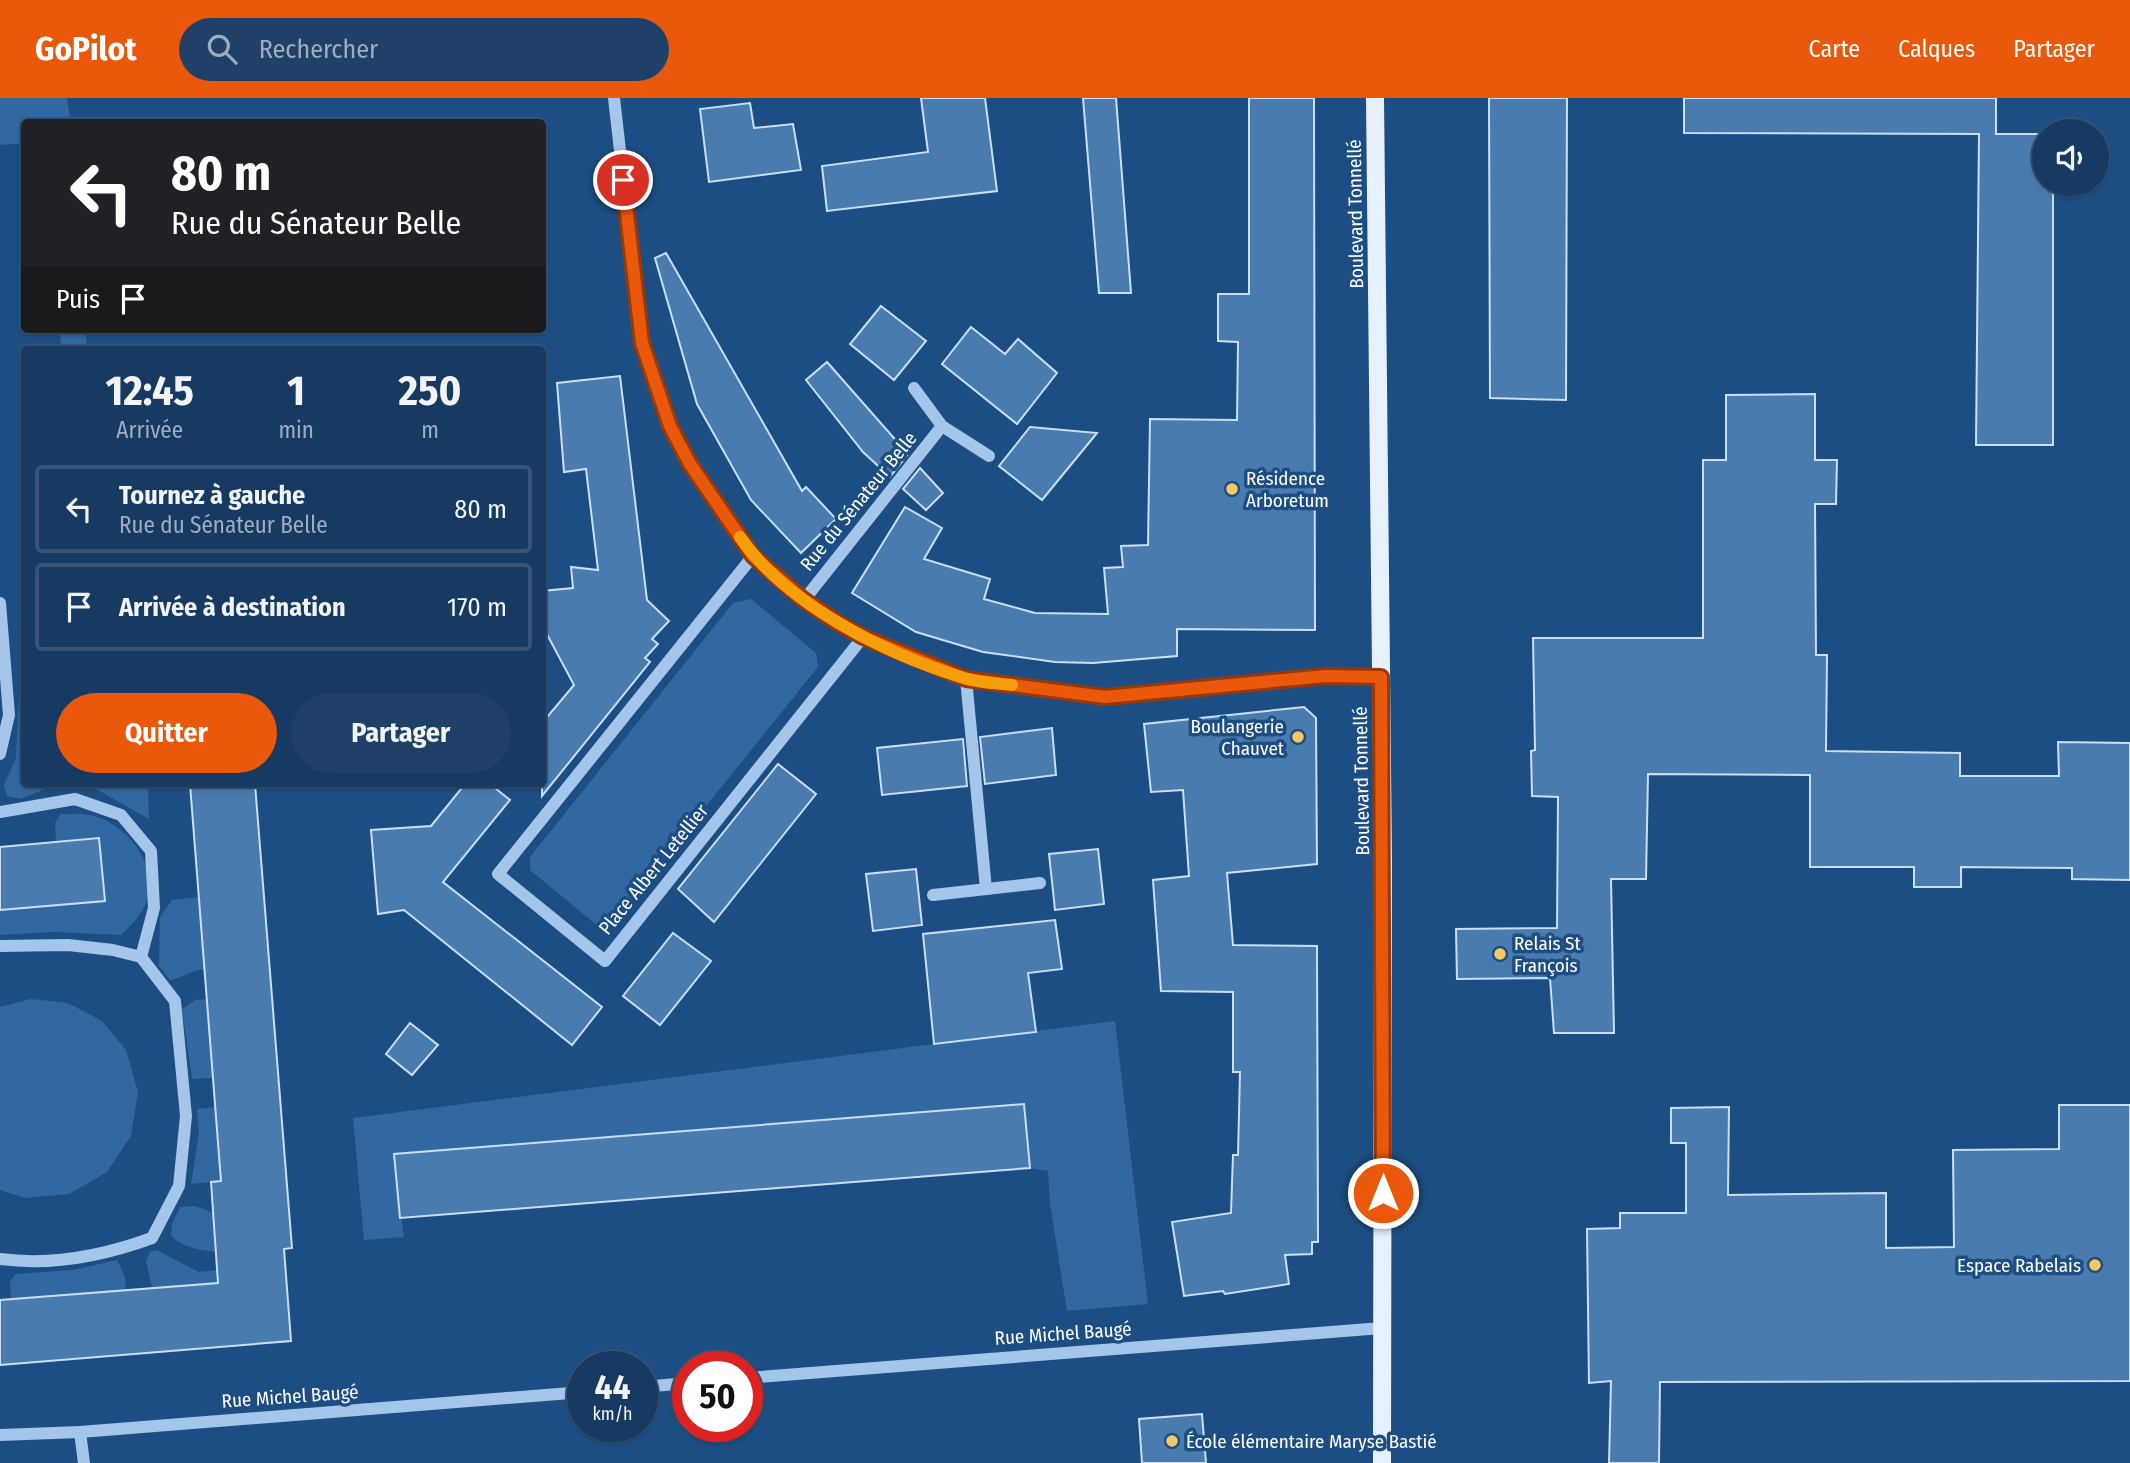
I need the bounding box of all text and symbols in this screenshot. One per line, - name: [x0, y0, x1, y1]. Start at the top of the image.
- search box: [179, 18, 669, 81]
- text: GoPilot: [35, 29, 137, 69]
- icon: search: [203, 30, 241, 68]
- text: Rechercher: [259, 34, 378, 65]
- text: Carte: [1809, 35, 1860, 63]
- text: Calques: [1898, 35, 1975, 63]
- text: Partager: [2013, 35, 2095, 63]
- map controls: [2032, 119, 2109, 196]
- button: sound: [2032, 119, 2109, 196]
- street label: Boulevard Tonnellé: [1343, 139, 1368, 289]
- text: 80 m: [171, 144, 271, 203]
- icon: left: [56, 147, 147, 238]
- pin: [593, 150, 653, 210]
- icon: arrive: [604, 161, 642, 199]
- text: Rue du Sénateur Belle: [171, 204, 461, 242]
- icon: arrive: [114, 280, 152, 318]
- text: Puis: [56, 284, 100, 315]
- text: 12:45: [105, 366, 194, 416]
- text: 1: [287, 366, 305, 416]
- text: 250: [398, 366, 462, 416]
- text: Arrivée: [116, 416, 183, 444]
- text: min: [278, 416, 314, 444]
- text: m: [421, 416, 439, 444]
- street label: Rue du Sénateur Belle: [795, 427, 922, 576]
- place label: Résidence Arboretum: [1246, 467, 1329, 512]
- text: Tournez à gauche: [119, 480, 305, 511]
- marker: Résidence Arboretum: [1224, 481, 1240, 497]
- icon: left: [60, 490, 98, 528]
- text: 80 m: [454, 494, 507, 525]
- text: Rue du Sénateur Belle: [119, 511, 328, 539]
- icon: arrive: [60, 588, 98, 626]
- text: Arrivée à destination: [119, 592, 346, 623]
- text: 170 m: [447, 592, 507, 623]
- button: Quitter: [56, 693, 277, 773]
- button: Partager: [291, 693, 511, 773]
- street label: Boulevard Tonnellé: [1349, 706, 1374, 856]
- place label: Boulangerie Chauvet: [1191, 715, 1285, 760]
- marker: Boulangerie Chauvet: [1290, 729, 1306, 745]
- street label: Place Albert Letellier: [594, 799, 713, 939]
- place label: Relais St François: [1514, 932, 1581, 977]
- marker: Relais St François: [1492, 946, 1508, 962]
- position arrow: [1346, 1156, 1420, 1230]
- place label: Espace Rabelais: [1957, 1254, 2081, 1277]
- marker: Espace Rabelais: [2087, 1257, 2103, 1273]
- street label: Rue Michel Baugé: [994, 1317, 1132, 1350]
- speed limit sign: 50: [672, 1351, 763, 1442]
- text: 44: [595, 1366, 630, 1408]
- street label: Rue Michel Baugé: [221, 1380, 359, 1413]
- text: km/h: [592, 1403, 633, 1425]
- place label: École élémentaire Maryse Bastié: [1186, 1430, 1437, 1453]
- marker: École élémentaire Maryse Bastié: [1164, 1433, 1180, 1449]

